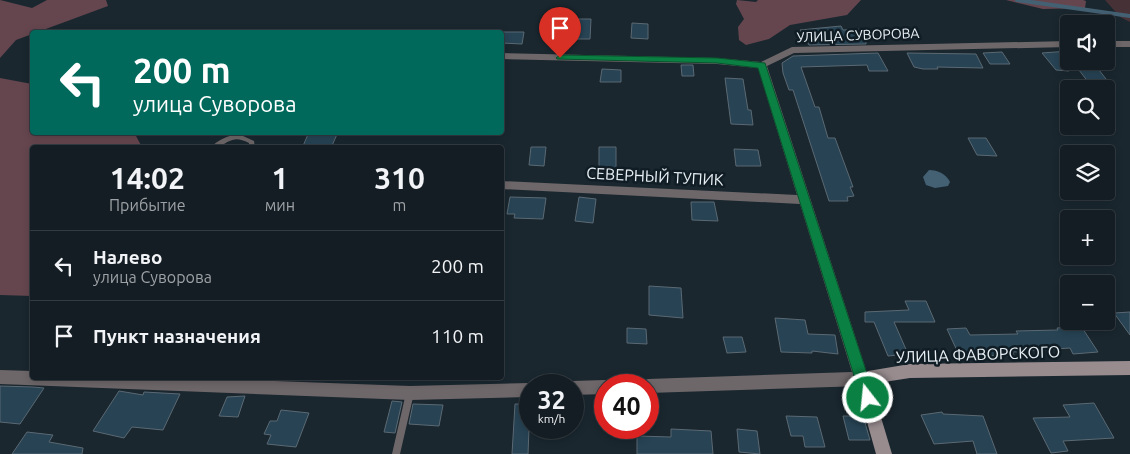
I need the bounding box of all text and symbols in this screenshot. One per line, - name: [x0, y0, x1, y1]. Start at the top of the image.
- pin: [539, 7, 581, 58]
- icon: arrive: [546, 14, 574, 42]
- map controls: [1060, 15, 1115, 330]
- button: sound: [1060, 15, 1115, 70]
- street label: УЛИЦА СУВОРОВА: [796, 25, 920, 45]
- icon: left: [50, 50, 115, 115]
- text: 200 m: [133, 50, 231, 90]
- button: search: [1060, 80, 1115, 135]
- text: улица Суворова: [133, 91, 297, 116]
- button: layers: [1060, 145, 1115, 200]
- text: 14:02: [110, 161, 185, 195]
- text: 1: [271, 161, 288, 195]
- text: 310: [374, 161, 425, 195]
- street label: СЕВЕРНЫЙ ТУПИК: [586, 162, 724, 189]
- text: Прибытие: [109, 196, 186, 214]
- text: мин: [265, 196, 295, 214]
- text: m: [393, 196, 406, 214]
- button: +: [1060, 210, 1115, 265]
- text: Налево: [93, 246, 162, 268]
- icon: left: [50, 252, 78, 280]
- text: 200 m: [431, 255, 484, 277]
- text: улица Суворова: [93, 268, 212, 286]
- button: −: [1060, 275, 1115, 330]
- icon: arrive: [50, 322, 78, 350]
- text: Пункт назначения: [93, 325, 261, 347]
- text: 110 m: [431, 325, 484, 347]
- street label: УЛИЦА ФАВОРСКОГО: [896, 342, 1060, 366]
- position arrow: [841, 371, 893, 423]
- speed limit sign: 40: [594, 374, 659, 439]
- text: 32: [537, 386, 566, 414]
- text: km/h: [538, 412, 565, 425]

